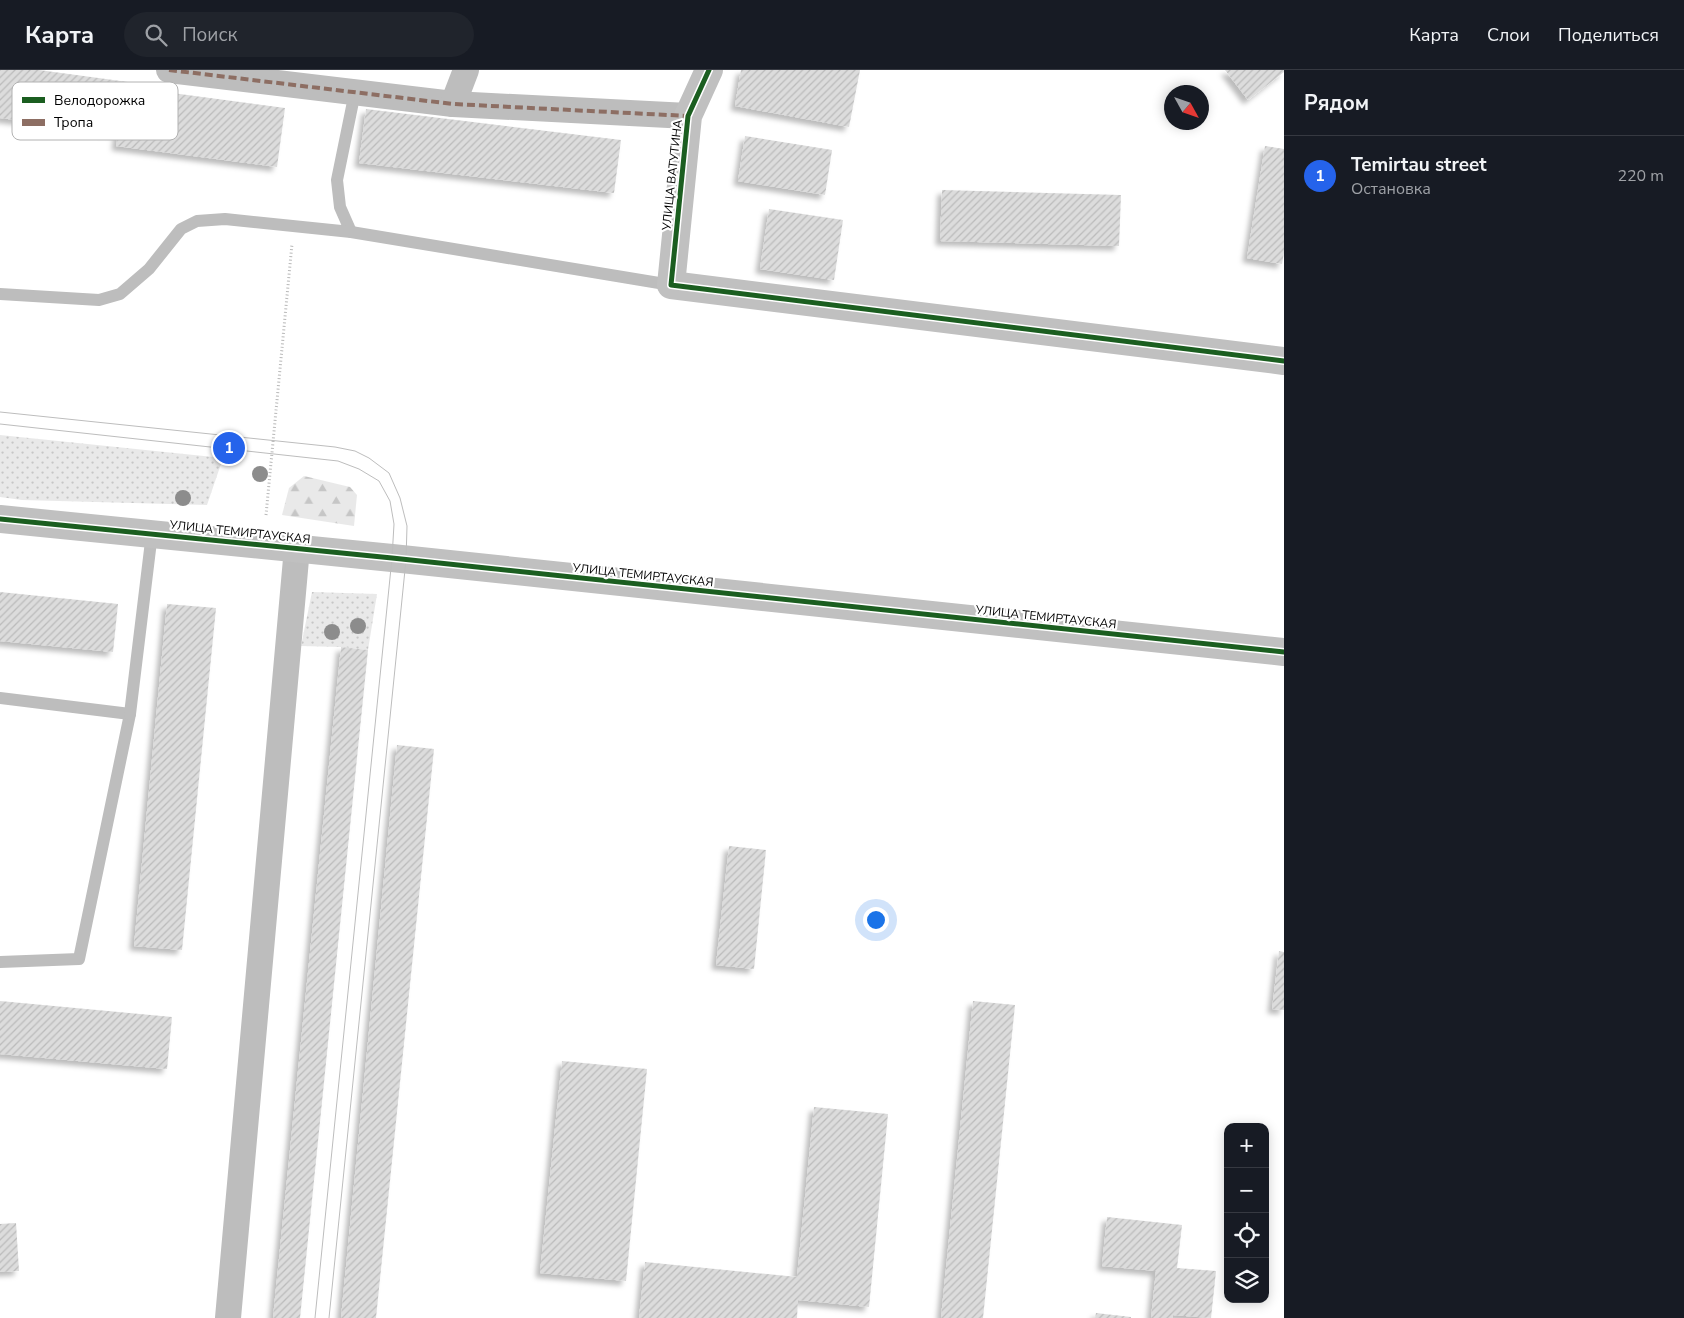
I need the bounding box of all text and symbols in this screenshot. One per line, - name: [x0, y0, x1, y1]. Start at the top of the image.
- search box: [124, 12, 474, 57]
- text: Карта: [25, 19, 94, 51]
- icon: search: [142, 21, 170, 49]
- text: Поиск: [182, 22, 237, 48]
- text: Карта: [1409, 23, 1459, 47]
- text: Слои: [1487, 23, 1530, 47]
- text: Поделиться: [1558, 23, 1659, 47]
- legend: [12, 82, 178, 140]
- north arrow: [1164, 85, 1209, 130]
- text: Рядом: [1304, 89, 1369, 117]
- text: Велодорожка: [54, 91, 145, 110]
- text: Тропа: [54, 113, 93, 132]
- street label: УЛИЦА ВАТУТИНА: [658, 118, 686, 232]
- text: Temirtau street: [1351, 152, 1487, 178]
- text: 1: [1315, 165, 1325, 187]
- text: 220 m: [1617, 165, 1664, 187]
- text: Остановка: [1351, 178, 1431, 200]
- pin: 1: [213, 429, 245, 467]
- street label: УЛИЦА ТЕМИРТАУСКАЯ: [168, 517, 311, 547]
- street label: УЛИЦА ТЕМИРТАУСКАЯ: [571, 560, 714, 590]
- street label: УЛИЦА ТЕМИРТАУСКАЯ: [974, 602, 1117, 632]
- your location: [863, 907, 889, 933]
- map controls: [1224, 1123, 1269, 1303]
- button: +: [1224, 1123, 1269, 1168]
- button: −: [1224, 1168, 1269, 1213]
- button: locate: [1224, 1213, 1269, 1258]
- button: layers: [1224, 1258, 1269, 1303]

